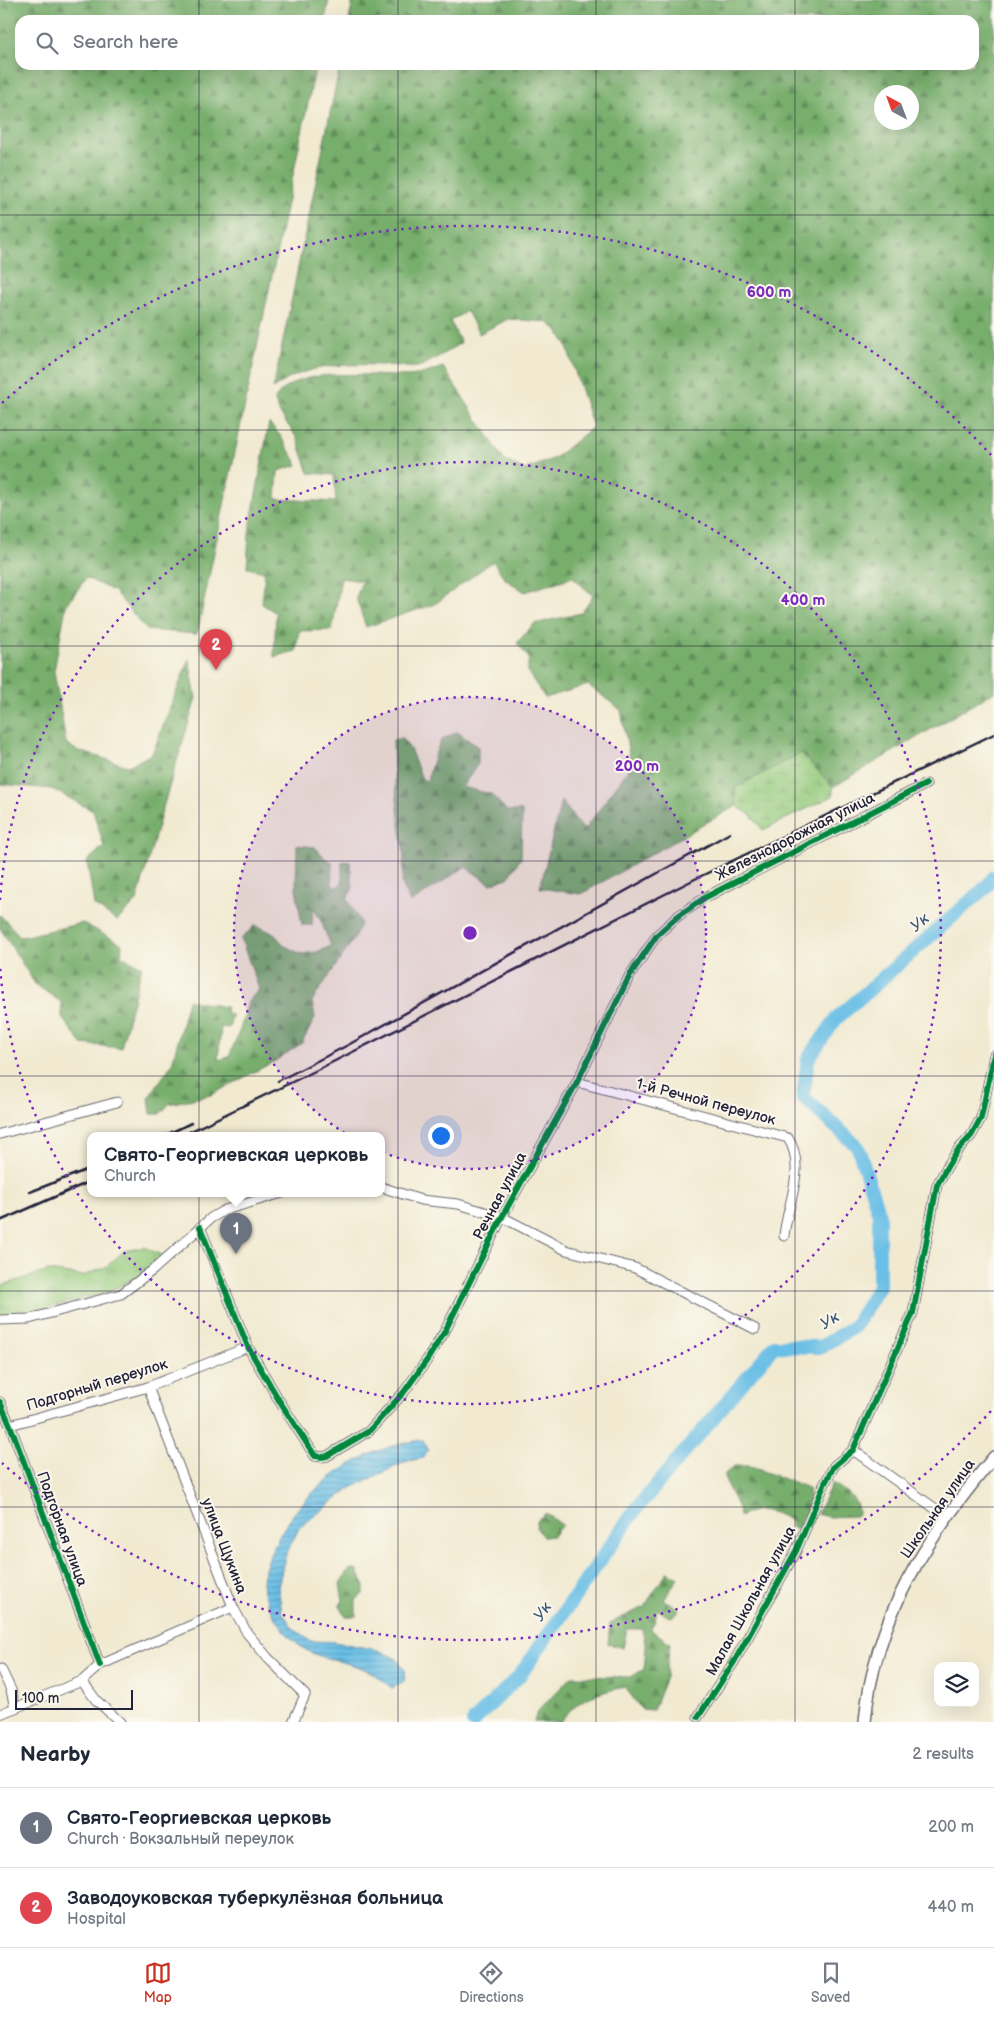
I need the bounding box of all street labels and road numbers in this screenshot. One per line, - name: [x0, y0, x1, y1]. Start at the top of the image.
- street label: Железнодорожная улица: [712, 788, 878, 885]
- street label: 1-й Речной переулок: [634, 1074, 778, 1130]
- street label: Речная улица: [469, 1149, 531, 1243]
- street label: Подгорный переулок: [24, 1354, 170, 1416]
- street label: Школьная улица: [897, 1455, 979, 1562]
- street label: Подгорная улица: [32, 1469, 92, 1589]
- street label: улица Щукина: [197, 1496, 251, 1597]
- street label: Малая Школьная улица: [702, 1523, 800, 1679]

